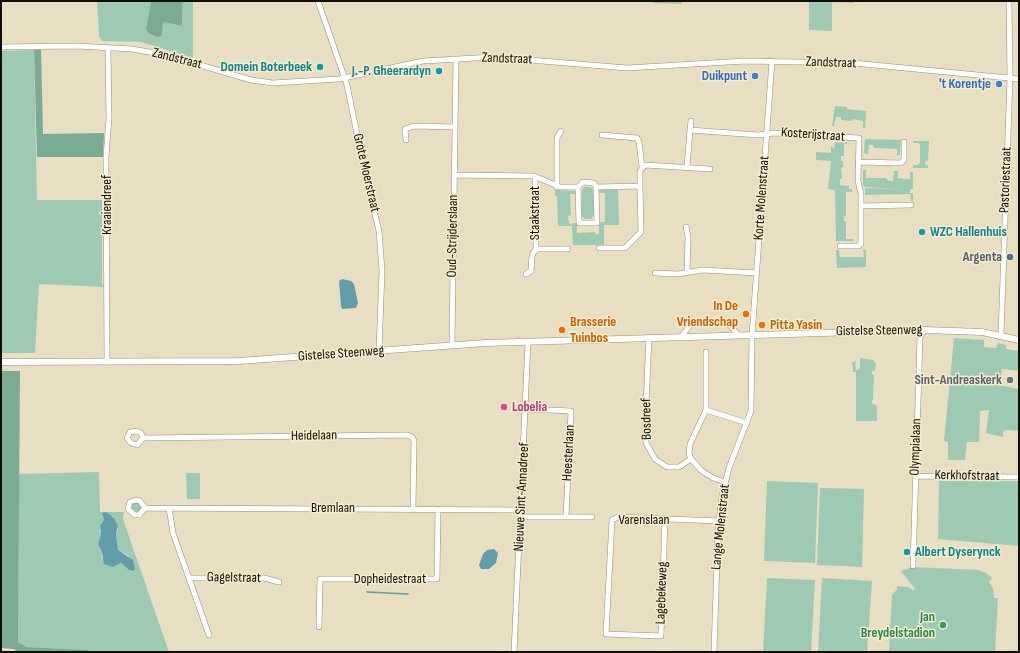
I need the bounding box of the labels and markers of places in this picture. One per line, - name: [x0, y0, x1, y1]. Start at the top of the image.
- place label: Domein Boterbeek: [221, 59, 312, 75]
- marker: Domein Boterbeek: [315, 62, 325, 72]
- place label: J.-P. Gheerardyn: [352, 63, 431, 79]
- marker: J.-P. Gheerardyn: [434, 66, 444, 76]
- place label: Duikpunt: [702, 68, 747, 84]
- marker: Duikpunt: [750, 71, 760, 81]
- place label: 't Korentje: [939, 76, 991, 92]
- marker: 't Korentje: [994, 79, 1004, 89]
- place label: WZC Hallenhuis: [930, 224, 1007, 240]
- marker: WZC Hallenhuis: [917, 227, 927, 237]
- place label: Argenta: [963, 249, 1002, 265]
- marker: Argenta: [1005, 252, 1015, 262]
- place label: In De Vriendschap: [677, 298, 738, 330]
- marker: In De Vriendschap: [741, 309, 751, 319]
- place label: Brasserie Tuinbos: [570, 314, 616, 346]
- place label: Pitta Yasin: [770, 317, 822, 333]
- marker: Pitta Yasin: [757, 320, 767, 330]
- marker: Brasserie Tuinbos: [557, 325, 567, 335]
- place label: Sint-Andreaskerk: [915, 372, 1002, 388]
- marker: Sint-Andreaskerk: [1005, 375, 1015, 385]
- place label: Lobelia: [512, 399, 547, 415]
- marker: Lobelia: [499, 402, 509, 412]
- place label: Albert Dyserynck: [915, 544, 1001, 560]
- marker: Albert Dyserynck: [902, 547, 912, 557]
- place label: Jan Breydelstadion: [861, 609, 935, 642]
- marker: Jan Breydelstadion: [938, 620, 948, 630]

